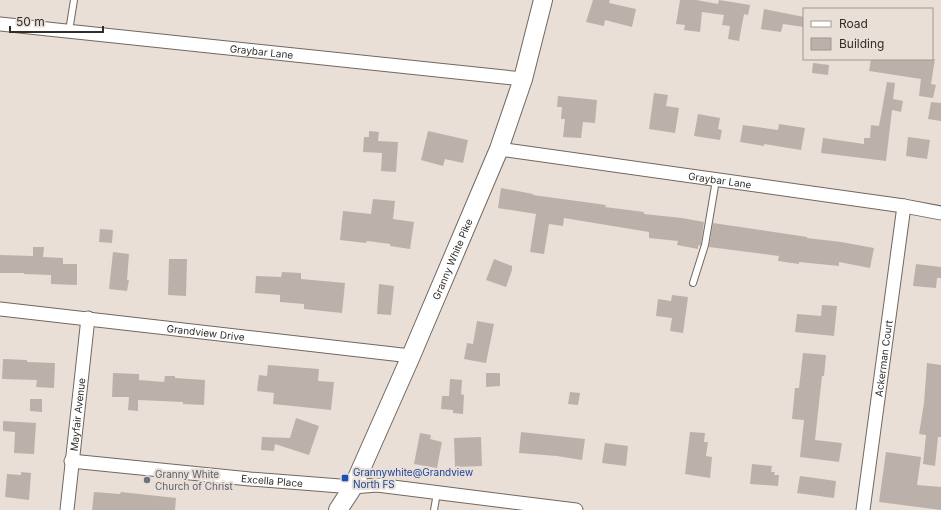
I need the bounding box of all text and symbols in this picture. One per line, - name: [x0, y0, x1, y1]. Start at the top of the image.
- scale bar: [10, 8, 103, 34]
- legend: [803, 8, 933, 60]
- text: 50 m: [16, 14, 45, 29]
- text: Road: [839, 16, 868, 31]
- text: Building: [839, 36, 884, 51]
- street label: Graybar Lane: [229, 42, 294, 61]
- street label: Graybar Lane: [687, 170, 752, 190]
- street label: Granny White Pike: [430, 217, 475, 301]
- street label: Ackerman Court: [872, 319, 895, 397]
- street label: Grandview Drive: [166, 322, 245, 343]
- street label: Mayfair Avenue: [67, 377, 87, 452]
- place label: Grannywhite@Grandview North FS: [353, 466, 473, 490]
- place label: Granny White Church of Christ: [155, 468, 234, 492]
- street label: Excella Place: [240, 472, 304, 489]
- marker: Grannywhite@Grandview North FS: [340, 473, 350, 483]
- marker: Granny White Church of Christ: [142, 475, 152, 485]

